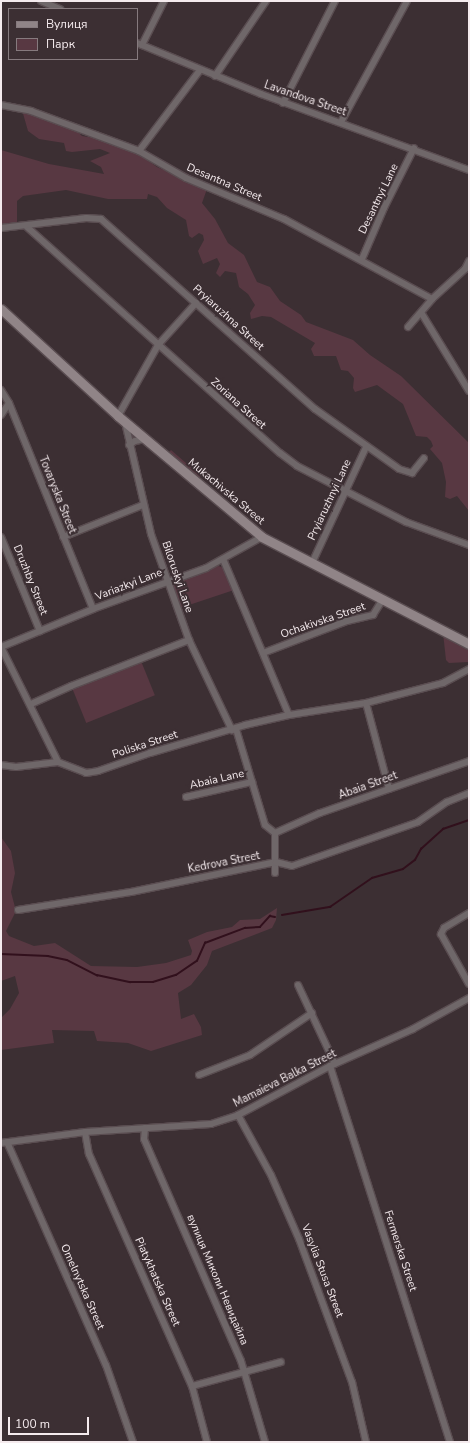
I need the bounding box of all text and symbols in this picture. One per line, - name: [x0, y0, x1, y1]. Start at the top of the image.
- legend: [8, 8, 138, 60]
- text: Вулиця: [46, 16, 88, 32]
- text: Парк: [46, 36, 75, 52]
- street label: Lavandova Street: [262, 79, 348, 119]
- street label: Desantna Street: [185, 161, 263, 205]
- street label: Desantnyi Lane: [356, 162, 402, 236]
- street label: Pryiaruzhna Street: [190, 282, 266, 354]
- street label: Zoriana Street: [208, 376, 268, 432]
- street label: Tovaryska Street: [35, 454, 79, 536]
- street label: Mukachivska Street: [185, 456, 267, 528]
- street label: Pryiaruzhnyi Lane: [305, 457, 355, 543]
- street label: Biloruskyi Lane: [159, 539, 195, 615]
- street label: Druzhby Street: [10, 543, 50, 617]
- street label: Variazkyi Lane: [94, 566, 164, 604]
- street label: Ochakivska Street: [279, 600, 367, 642]
- street label: Poliska Street: [111, 728, 179, 762]
- street label: Abaia Lane: [189, 767, 245, 793]
- street label: Abaia Street: [337, 769, 399, 803]
- street label: Kedrova Street: [187, 850, 261, 876]
- street label: Mamaieva Balka Street: [231, 1047, 339, 1111]
- street label: Fermerska Street: [381, 1209, 419, 1293]
- street label: вулиця Миколи Невидайла: [183, 1213, 251, 1347]
- street label: Vasylia Stusa Street: [298, 1223, 346, 1319]
- street label: Piatykhatska Street: [131, 1236, 183, 1328]
- street label: Omelnytska Street: [57, 1242, 107, 1332]
- scale bar: [10, 1409, 91, 1435]
- text: 100 m: [15, 1416, 50, 1432]

